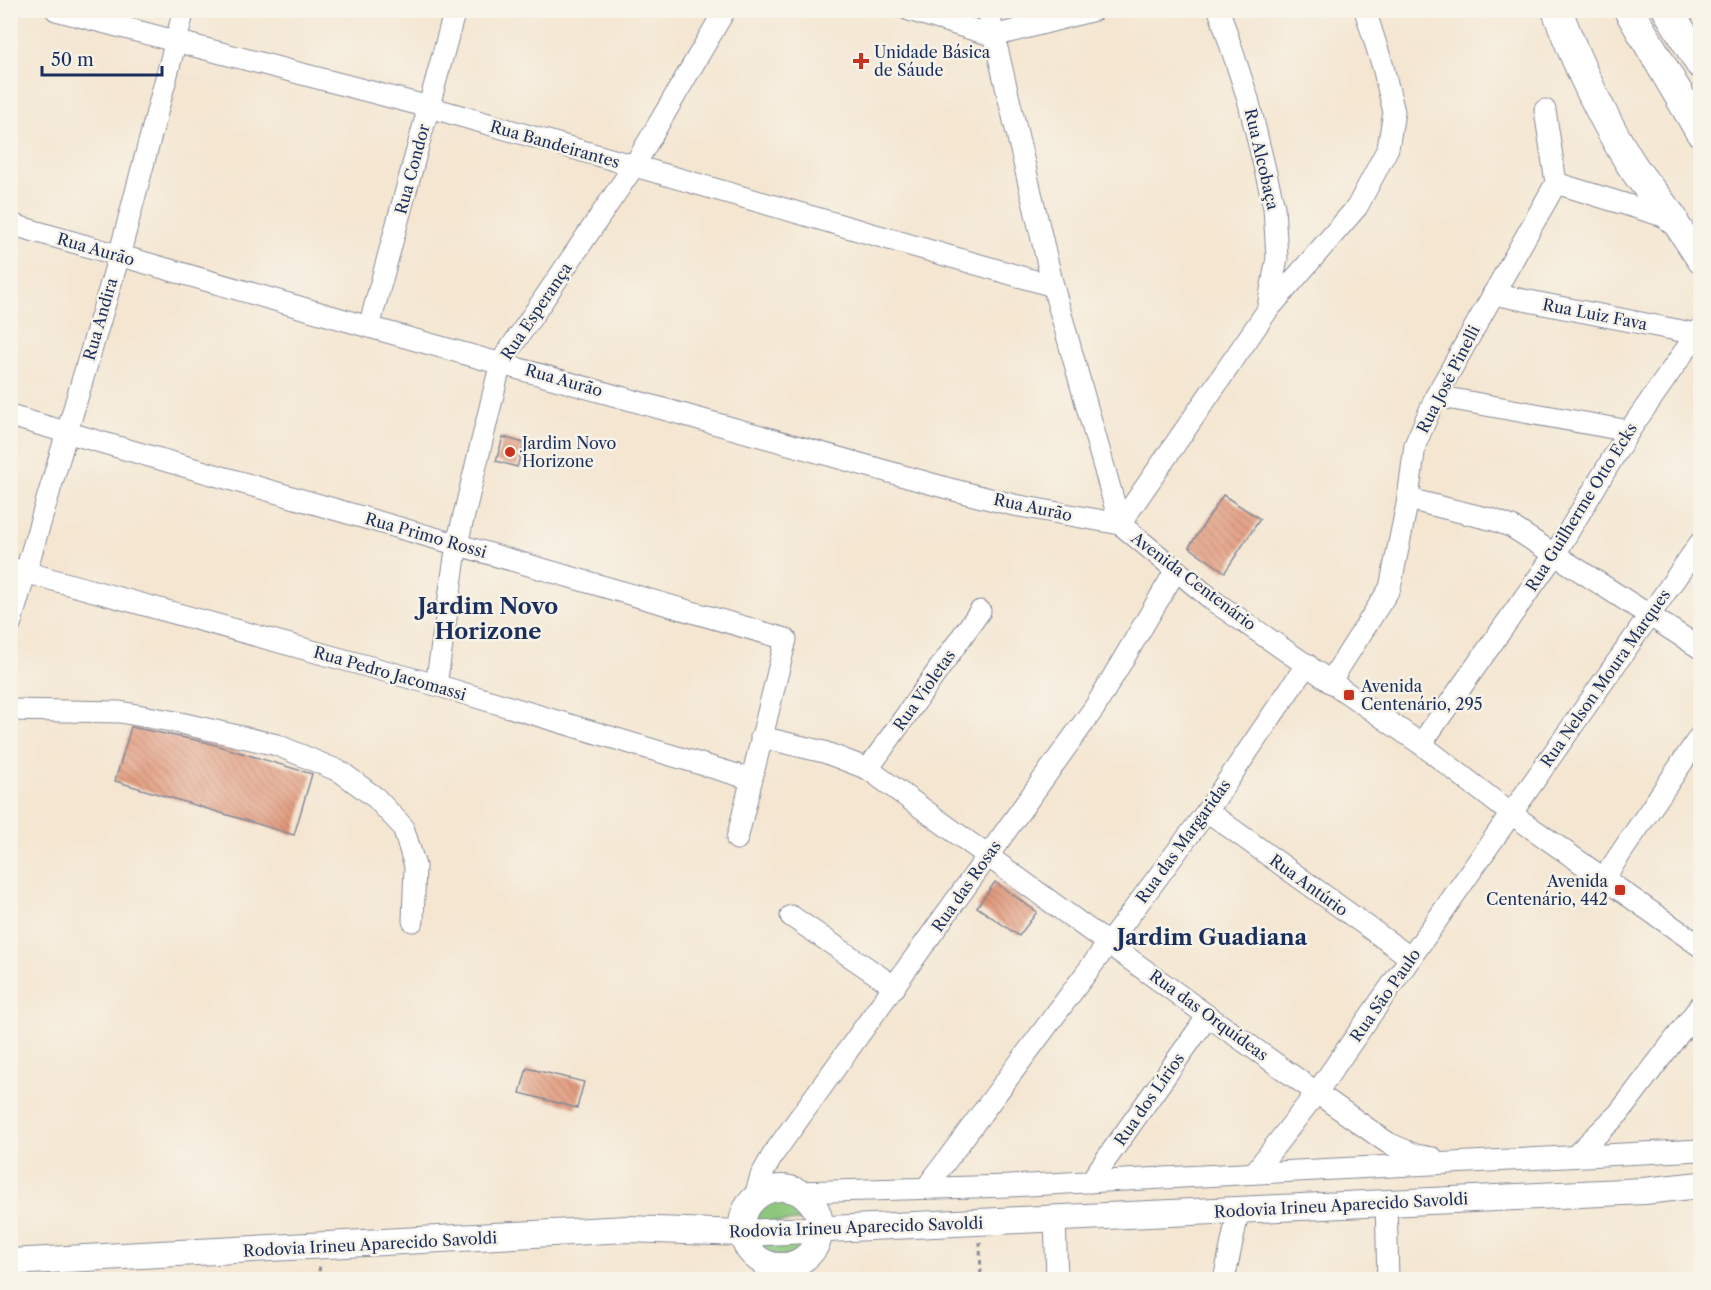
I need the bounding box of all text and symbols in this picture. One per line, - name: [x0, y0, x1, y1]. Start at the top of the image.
- scale bar: [42, 39, 162, 77]
- place label: Unidade Básica de Sáude: [874, 42, 991, 80]
- text: 50 m: [51, 49, 94, 71]
- marker: Unidade Básica de Sáude: [852, 52, 870, 70]
- street label: Rua Alcobaça: [1241, 106, 1283, 212]
- street label: Rua Bandeirantes: [488, 116, 622, 172]
- street label: Rua Condor: [390, 121, 434, 216]
- street label: Rua Aurão: [55, 228, 137, 270]
- street label: Rua Esperança: [496, 258, 576, 363]
- street label: Rua Andira: [79, 275, 121, 363]
- street label: Rua Luiz Fava: [1541, 294, 1650, 334]
- street label: Rua José Pinelli: [1412, 322, 1484, 436]
- street label: Rua Aurão: [523, 359, 605, 401]
- street label: Rua Guilherme Otto Ecks: [1521, 419, 1641, 595]
- place label: Jardim Novo Horizone: [519, 433, 617, 471]
- marker: Jardim Novo Horizone: [503, 445, 517, 459]
- street label: Rua Aurão: [992, 489, 1074, 525]
- street label: Rua Primo Rossi: [363, 508, 489, 562]
- street label: Avenida Centenário: [1127, 527, 1260, 635]
- street label: Rua Nelson Moura Marques: [1536, 585, 1674, 771]
- district label: Jardim Novo Horizone: [414, 593, 558, 645]
- street label: Rua Pedro Jacomassi: [311, 642, 469, 704]
- street label: Rua Violetas: [889, 646, 959, 734]
- place label: Avenida Centenário, 295: [1360, 676, 1483, 714]
- marker: Avenida Centenário, 295: [1342, 688, 1356, 702]
- street label: Rua das Margaridas: [1131, 775, 1235, 907]
- street label: Rua das Rosas: [927, 836, 1005, 936]
- street label: Rua Antúrio: [1266, 850, 1352, 920]
- place label: Avenida Centenário, 442: [1486, 871, 1609, 909]
- marker: Avenida Centenário, 442: [1613, 883, 1627, 897]
- district label: Jardim Guadiana: [1113, 924, 1308, 951]
- street label: Rua São Paulo: [1345, 944, 1425, 1045]
- street label: Rua das Orquídeas: [1146, 965, 1272, 1065]
- street label: Rua dos Lírios: [1110, 1049, 1188, 1149]
- street label: Rodovia Irineu Aparecido Savoldi: [1214, 1188, 1469, 1222]
- street label: Rodovia Irineu Aparecido Savoldi: [729, 1213, 984, 1241]
- street label: Rodovia Irineu Aparecido Savoldi: [243, 1227, 498, 1261]

